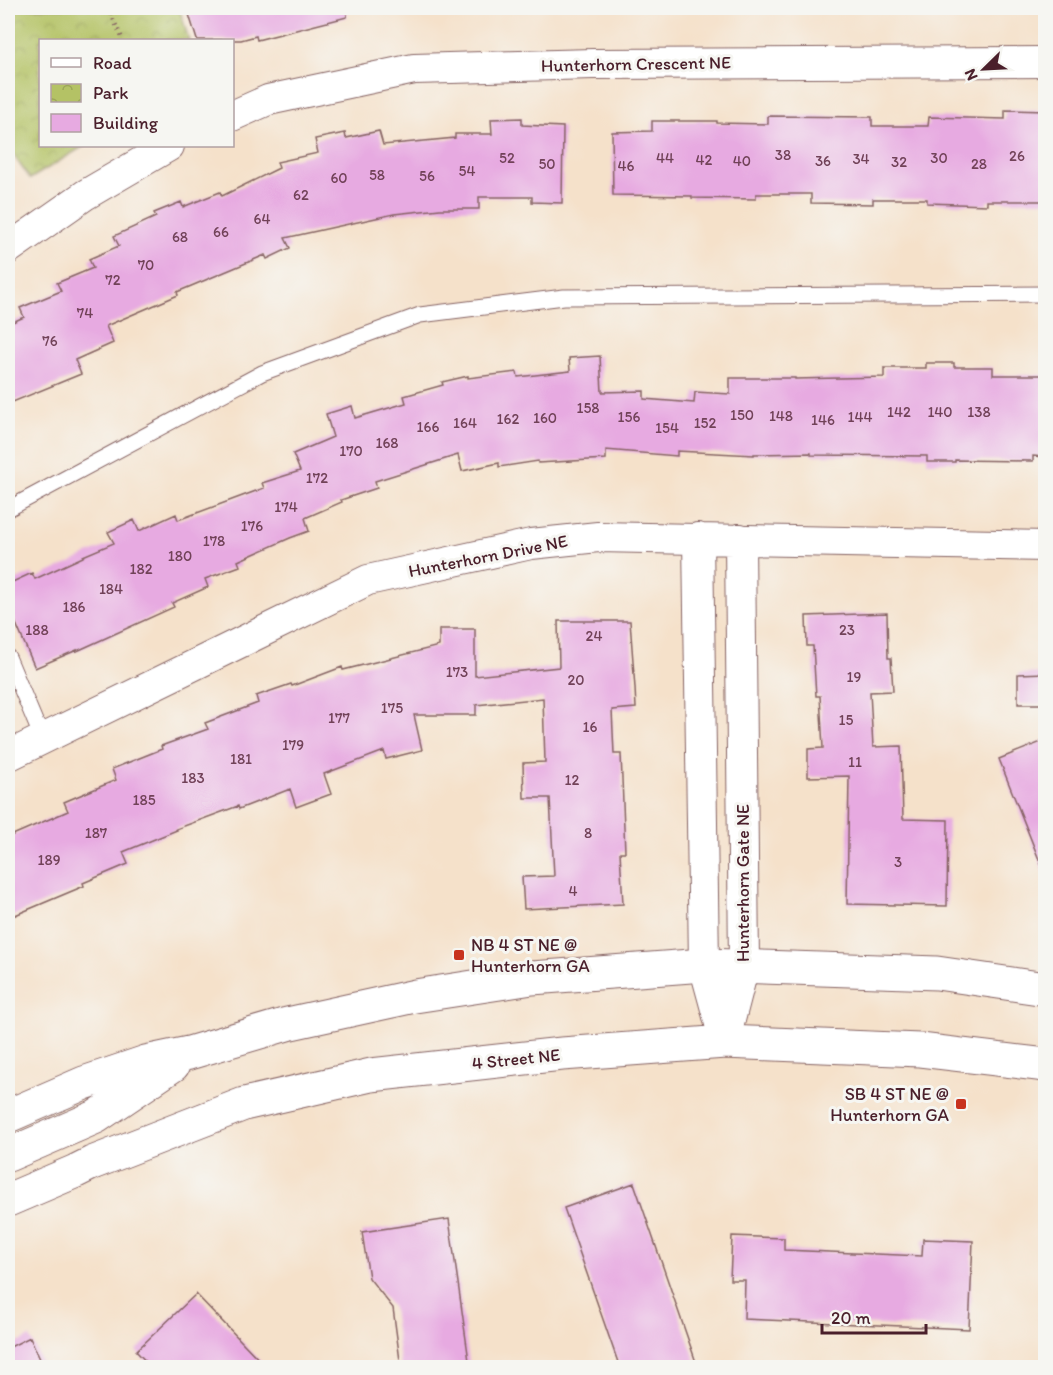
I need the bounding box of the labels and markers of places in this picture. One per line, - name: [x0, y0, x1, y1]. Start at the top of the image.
- place label: NB 4 ST NE @ Hunterhorn GA: [471, 934, 590, 977]
- marker: NB 4 ST NE @ Hunterhorn GA: [452, 948, 466, 962]
- place label: SB 4 ST NE @ Hunterhorn GA: [830, 1083, 949, 1126]
- marker: SB 4 ST NE @ Hunterhorn GA: [954, 1097, 968, 1111]

